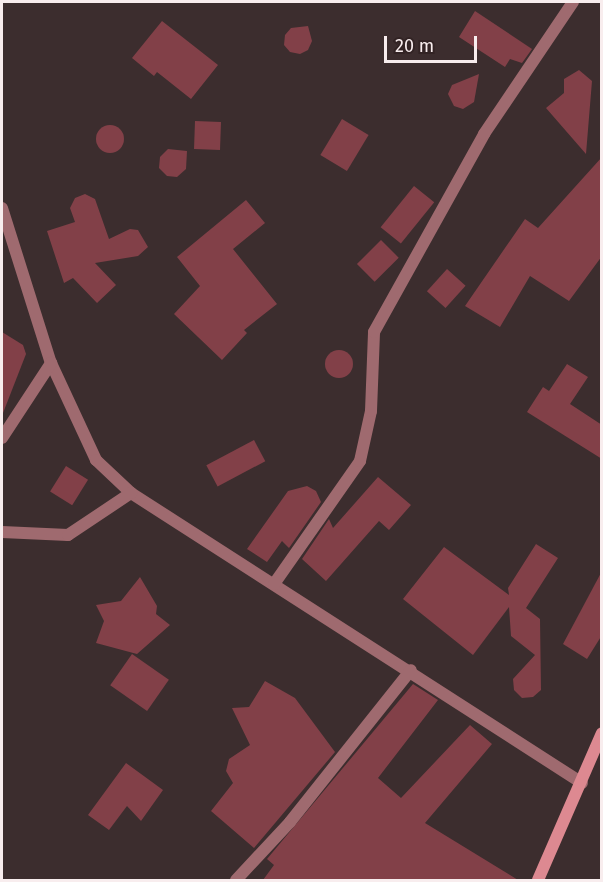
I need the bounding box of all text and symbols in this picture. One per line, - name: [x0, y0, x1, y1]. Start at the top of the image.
- scale bar: [387, 24, 480, 62]
- text: 20 m: [395, 35, 434, 57]

